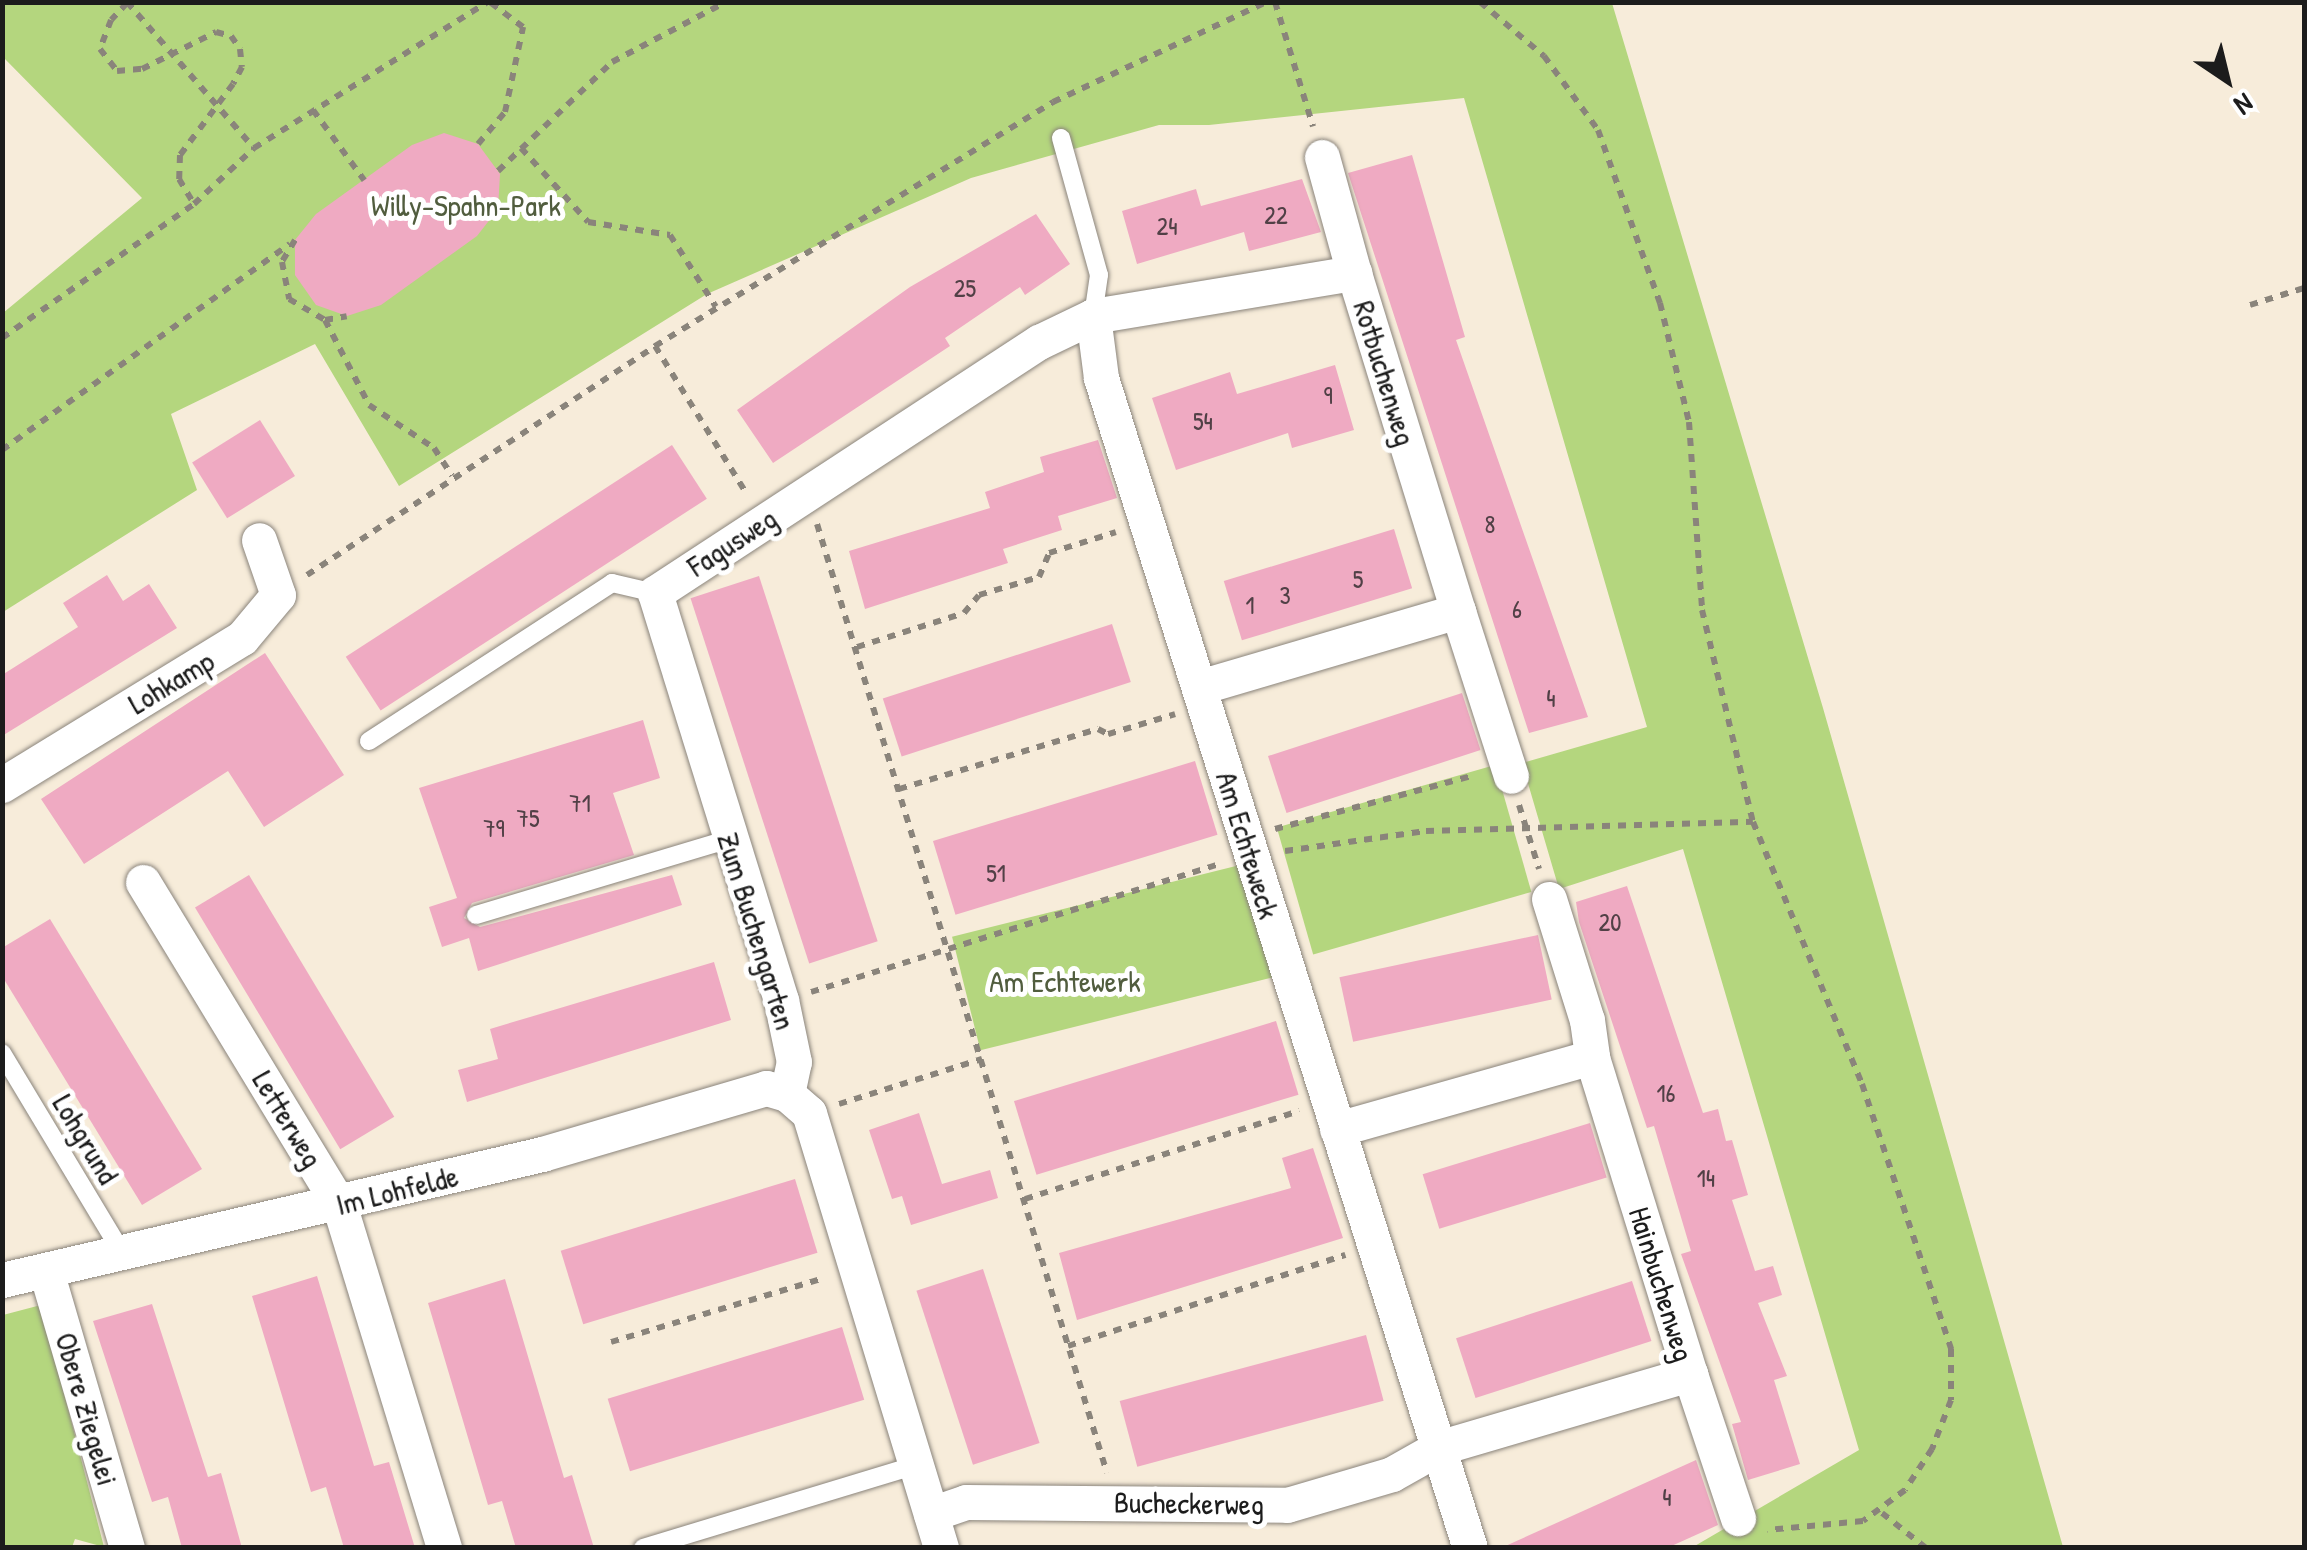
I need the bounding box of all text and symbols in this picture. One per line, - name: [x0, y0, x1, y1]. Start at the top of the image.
- north arrow: [2177, 30, 2277, 130]
- text: N: [2227, 85, 2261, 124]
- park label: Willy-Spahn-Park: [371, 187, 561, 223]
- house number: 22: [1264, 200, 1288, 230]
- house number: 24: [1156, 211, 1178, 241]
- house number: 25: [954, 273, 976, 303]
- street label: Rotbuchenweg: [1346, 296, 1424, 450]
- house number: 9: [1323, 380, 1333, 410]
- house number: 54: [1193, 406, 1213, 436]
- street label: Fagusweg: [681, 500, 783, 584]
- house number: 8: [1485, 509, 1495, 539]
- house number: 5: [1353, 564, 1363, 594]
- house number: 3: [1279, 580, 1291, 610]
- house number: 1: [1245, 590, 1255, 620]
- house number: 6: [1512, 594, 1522, 624]
- street label: Lohkamp: [122, 643, 220, 721]
- house number: 4: [1546, 683, 1556, 713]
- street label: Am Echteweck: [1209, 767, 1287, 923]
- house number: 71: [569, 788, 591, 818]
- house number: 75: [517, 803, 539, 833]
- house number: 79: [483, 813, 505, 843]
- street label: Zum Buchengarten: [710, 828, 804, 1034]
- house number: 51: [986, 858, 1006, 888]
- house number: 20: [1599, 907, 1621, 937]
- park label: Am Echtewerk: [989, 963, 1141, 999]
- street label: Letterweg: [245, 1064, 331, 1174]
- house number: 16: [1656, 1078, 1676, 1108]
- street label: Lohgrund: [45, 1088, 127, 1190]
- street label: Im Lohfelde: [332, 1157, 462, 1223]
- house number: 14: [1697, 1163, 1715, 1193]
- street label: Hainbuchenweg: [1621, 1203, 1703, 1365]
- street label: Obere Ziegelei: [48, 1328, 126, 1490]
- house number: 4: [1662, 1482, 1672, 1512]
- street label: Bucheckerweg: [1114, 1484, 1264, 1522]

